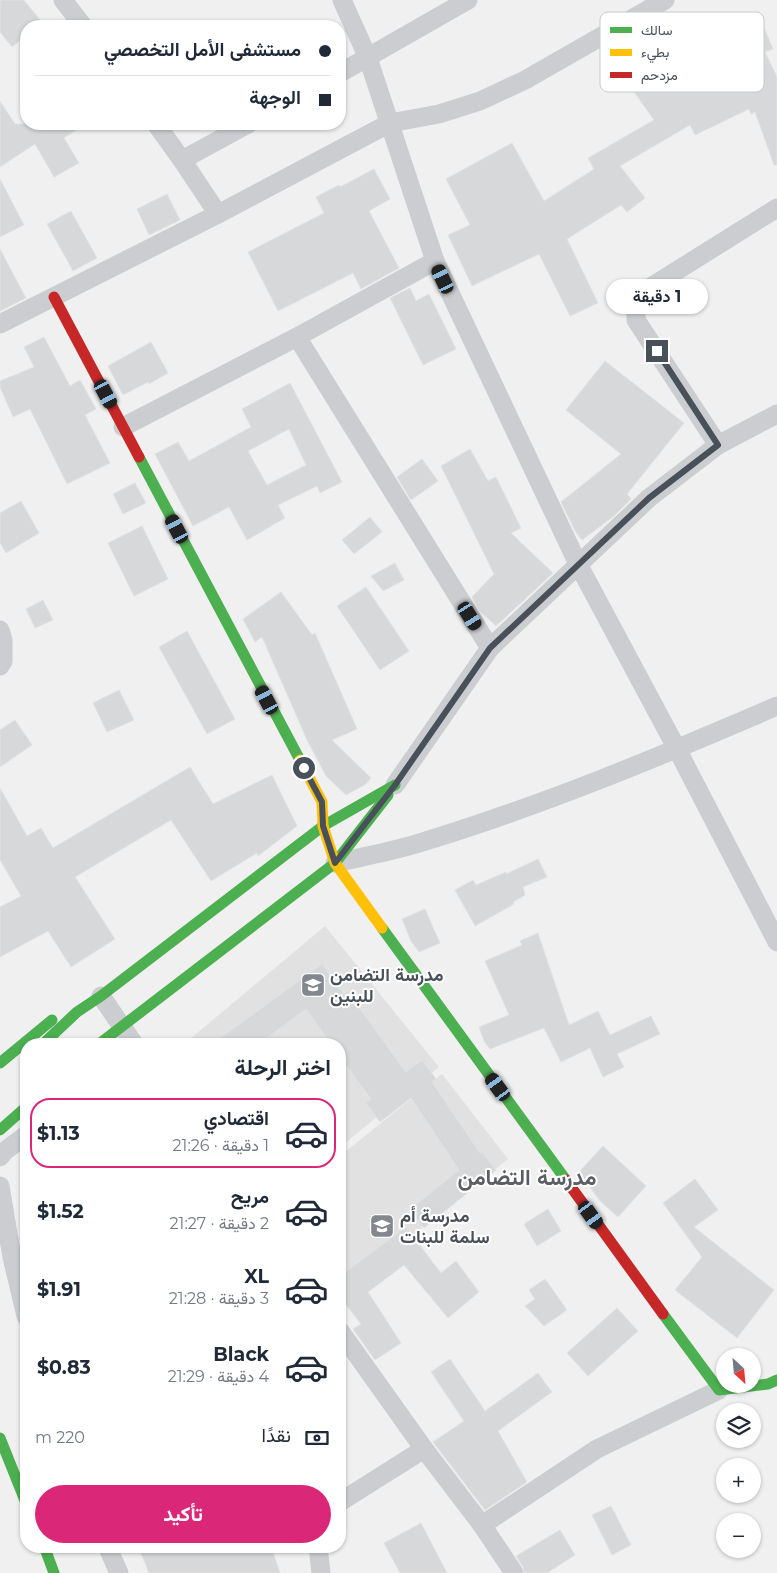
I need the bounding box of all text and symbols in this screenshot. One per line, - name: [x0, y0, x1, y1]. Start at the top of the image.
- legend: [600, 12, 764, 92]
- text: سالك: [641, 21, 672, 39]
- text: مستشفى الأمل التخصصي: [104, 38, 301, 61]
- text: بطيء: [641, 43, 669, 64]
- text: مزدحم: [641, 66, 678, 84]
- text: الوجهة: [249, 86, 301, 109]
- car: [429, 262, 456, 296]
- callout: 1 دقيقة: [606, 278, 708, 314]
- text: 1 دقيقة: [633, 287, 681, 306]
- route end: [646, 340, 668, 362]
- car: [92, 377, 119, 411]
- car: [163, 512, 190, 546]
- car: [455, 599, 484, 633]
- car: [253, 683, 280, 717]
- route start: [293, 757, 315, 779]
- place label: مدرسة التضامن للبنين: [330, 964, 444, 1007]
- school or university icon: مدرسة التضامن للبنين: [300, 972, 326, 998]
- text: اختر الرحلة: [235, 1054, 331, 1081]
- car: [483, 1070, 512, 1104]
- text: اقتصادي: [204, 1107, 269, 1130]
- icon: car: [284, 1111, 329, 1156]
- text: $1.13: [37, 1122, 80, 1145]
- text: 1 دقيقة · 21:26: [173, 1136, 269, 1155]
- district label: مدرسة التضامن: [458, 1164, 596, 1191]
- text: مريح: [231, 1185, 269, 1208]
- icon: car: [284, 1189, 329, 1234]
- car: [576, 1198, 605, 1232]
- text: $1.52: [37, 1200, 84, 1223]
- place label: مدرسة أم سلمة للبنات: [400, 1205, 490, 1248]
- school or university icon: مدرسة أم سلمة للبنات: [369, 1213, 395, 1239]
- text: 2 دقيقة · 21:27: [170, 1214, 269, 1233]
- text: XL: [244, 1265, 269, 1288]
- icon: car: [284, 1267, 329, 1312]
- text: $1.91: [37, 1278, 81, 1301]
- text: 3 دقيقة · 21:28: [169, 1289, 269, 1308]
- text: Black: [213, 1343, 269, 1366]
- icon: car: [284, 1345, 329, 1390]
- north arrow: [716, 1348, 761, 1392]
- map controls: [716, 1348, 761, 1558]
- text: $0.83: [37, 1356, 91, 1379]
- text: 4 دقيقة · 21:29: [168, 1367, 269, 1386]
- button: layers: [716, 1403, 761, 1448]
- text: نقدًا: [262, 1424, 291, 1447]
- icon: cash: [303, 1424, 331, 1452]
- text: 220 m: [35, 1428, 85, 1447]
- button: +: [716, 1458, 761, 1503]
- button: تأكيد: [35, 1485, 331, 1543]
- button: −: [716, 1513, 761, 1558]

